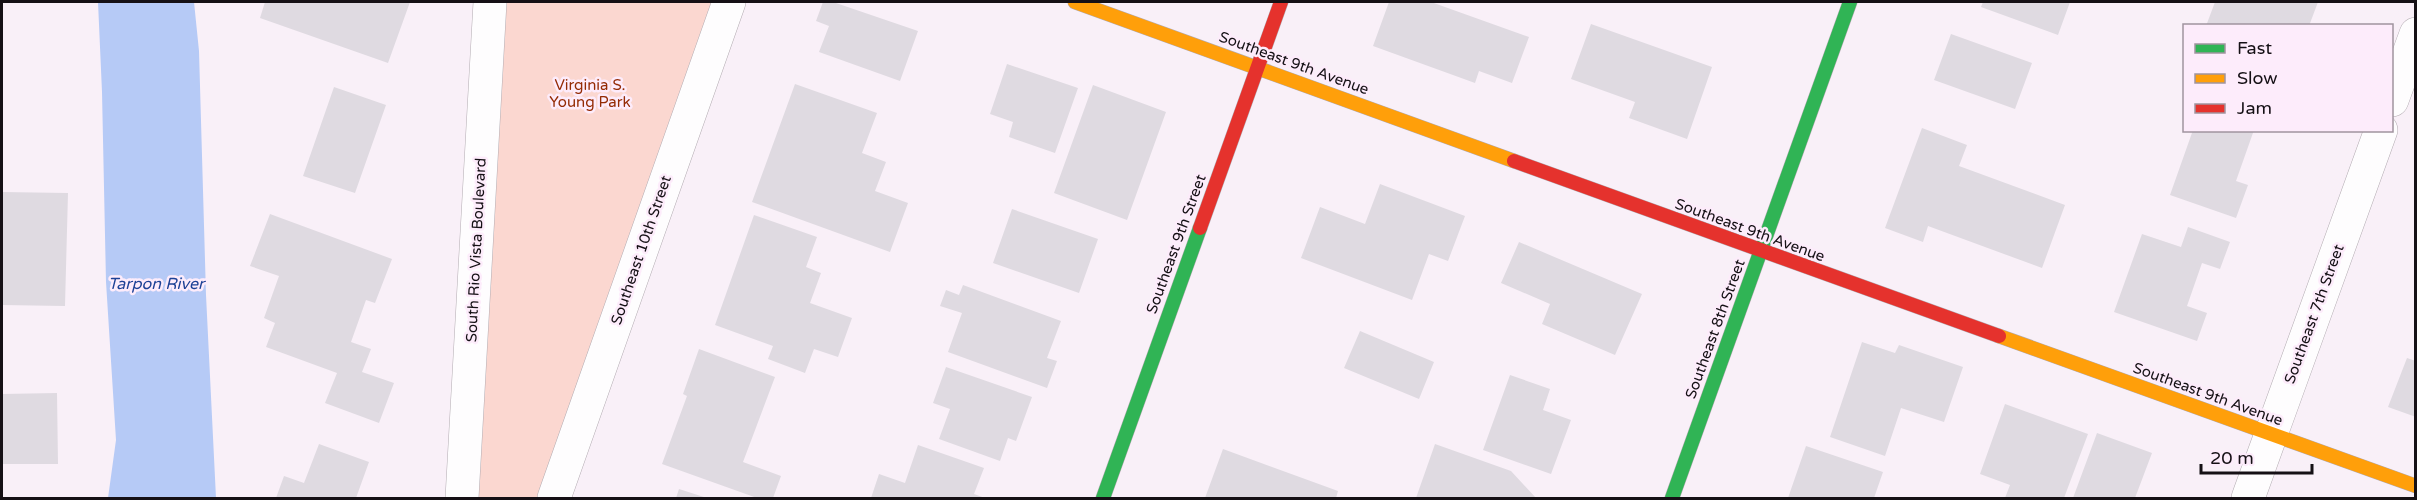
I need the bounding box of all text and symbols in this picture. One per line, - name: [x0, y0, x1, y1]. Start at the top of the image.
- legend: [2183, 24, 2393, 132]
- street label: Southeast 9th Avenue: [1217, 28, 1371, 98]
- text: Fast: [2237, 37, 2272, 59]
- text: Slow: [2237, 67, 2278, 89]
- park label: Virginia S. Young Park: [549, 76, 631, 111]
- text: Jam: [2237, 97, 2272, 119]
- street label: South Rio Vista Boulevard: [462, 157, 490, 343]
- street label: Southeast 9th Street: [1142, 172, 1210, 316]
- street label: Southeast 10th Street: [607, 173, 675, 327]
- street label: Southeast 9th Avenue: [1673, 195, 1827, 265]
- street label: Southeast 7th Street: [2280, 242, 2348, 386]
- street label: Southeast 8th Street: [1681, 257, 1749, 401]
- water label: Tarpon River: [108, 274, 206, 294]
- street label: Southeast 9th Avenue: [2131, 359, 2285, 429]
- scale bar: [2201, 437, 2312, 475]
- text: 20 m: [2210, 447, 2254, 469]

